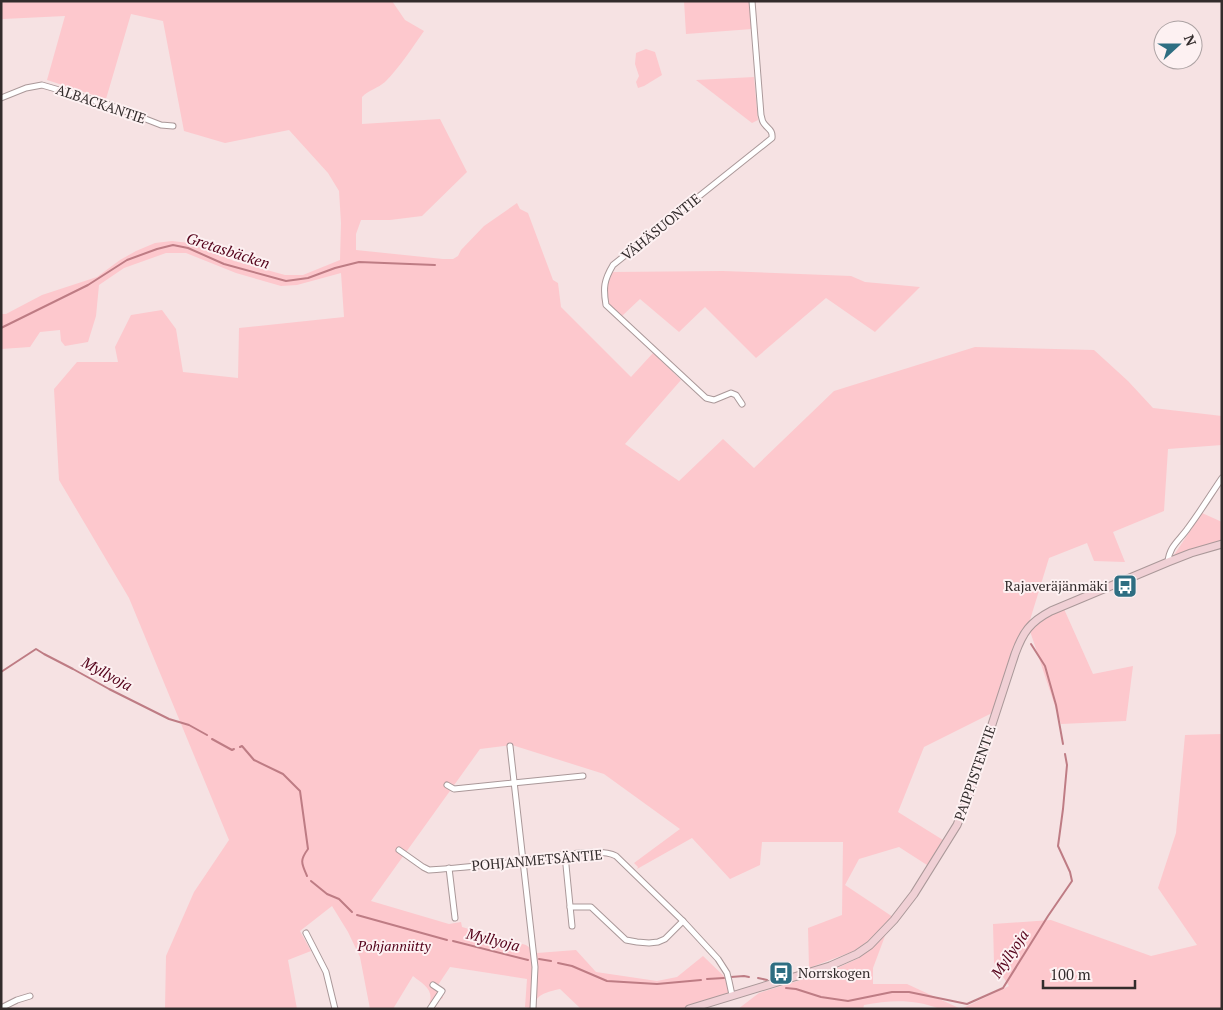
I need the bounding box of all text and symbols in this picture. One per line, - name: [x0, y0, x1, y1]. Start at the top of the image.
- north arrow: [1153, 20, 1203, 70]
- text: N: [1180, 32, 1202, 49]
- street label: ALBACKANTIE: [54, 79, 149, 128]
- street label: VÄHÄSUONTIE: [617, 189, 704, 264]
- water label: Gretasbäcken: [184, 227, 273, 273]
- bus stop icon: Rajaveräjänmäki: [1112, 573, 1138, 599]
- place label: Rajaveräjänmäki: [1005, 576, 1108, 595]
- water label: Myllyoja: [78, 651, 136, 695]
- street label: PAIPPISTENTIE: [949, 723, 1000, 823]
- street label: POHJANMETSÄNTIE: [471, 844, 603, 875]
- water label: Myllyoja: [463, 923, 522, 955]
- water label: Myllyoja: [985, 925, 1033, 982]
- park label: Pohjanniitty: [356, 936, 431, 955]
- scale bar: [1043, 958, 1136, 990]
- bus stop icon: Norrskogen: [768, 960, 794, 986]
- place label: Norrskogen: [798, 963, 871, 982]
- text: 100 m: [1050, 964, 1091, 984]

